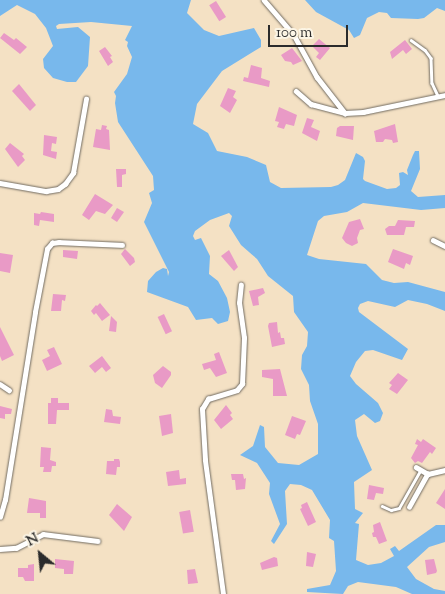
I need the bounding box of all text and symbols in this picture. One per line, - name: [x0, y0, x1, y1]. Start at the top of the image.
- scale bar: [270, 15, 350, 47]
- text: 100 m: [276, 23, 312, 44]
- north arrow: [15, 529, 65, 579]
- text: N: [23, 529, 43, 552]

